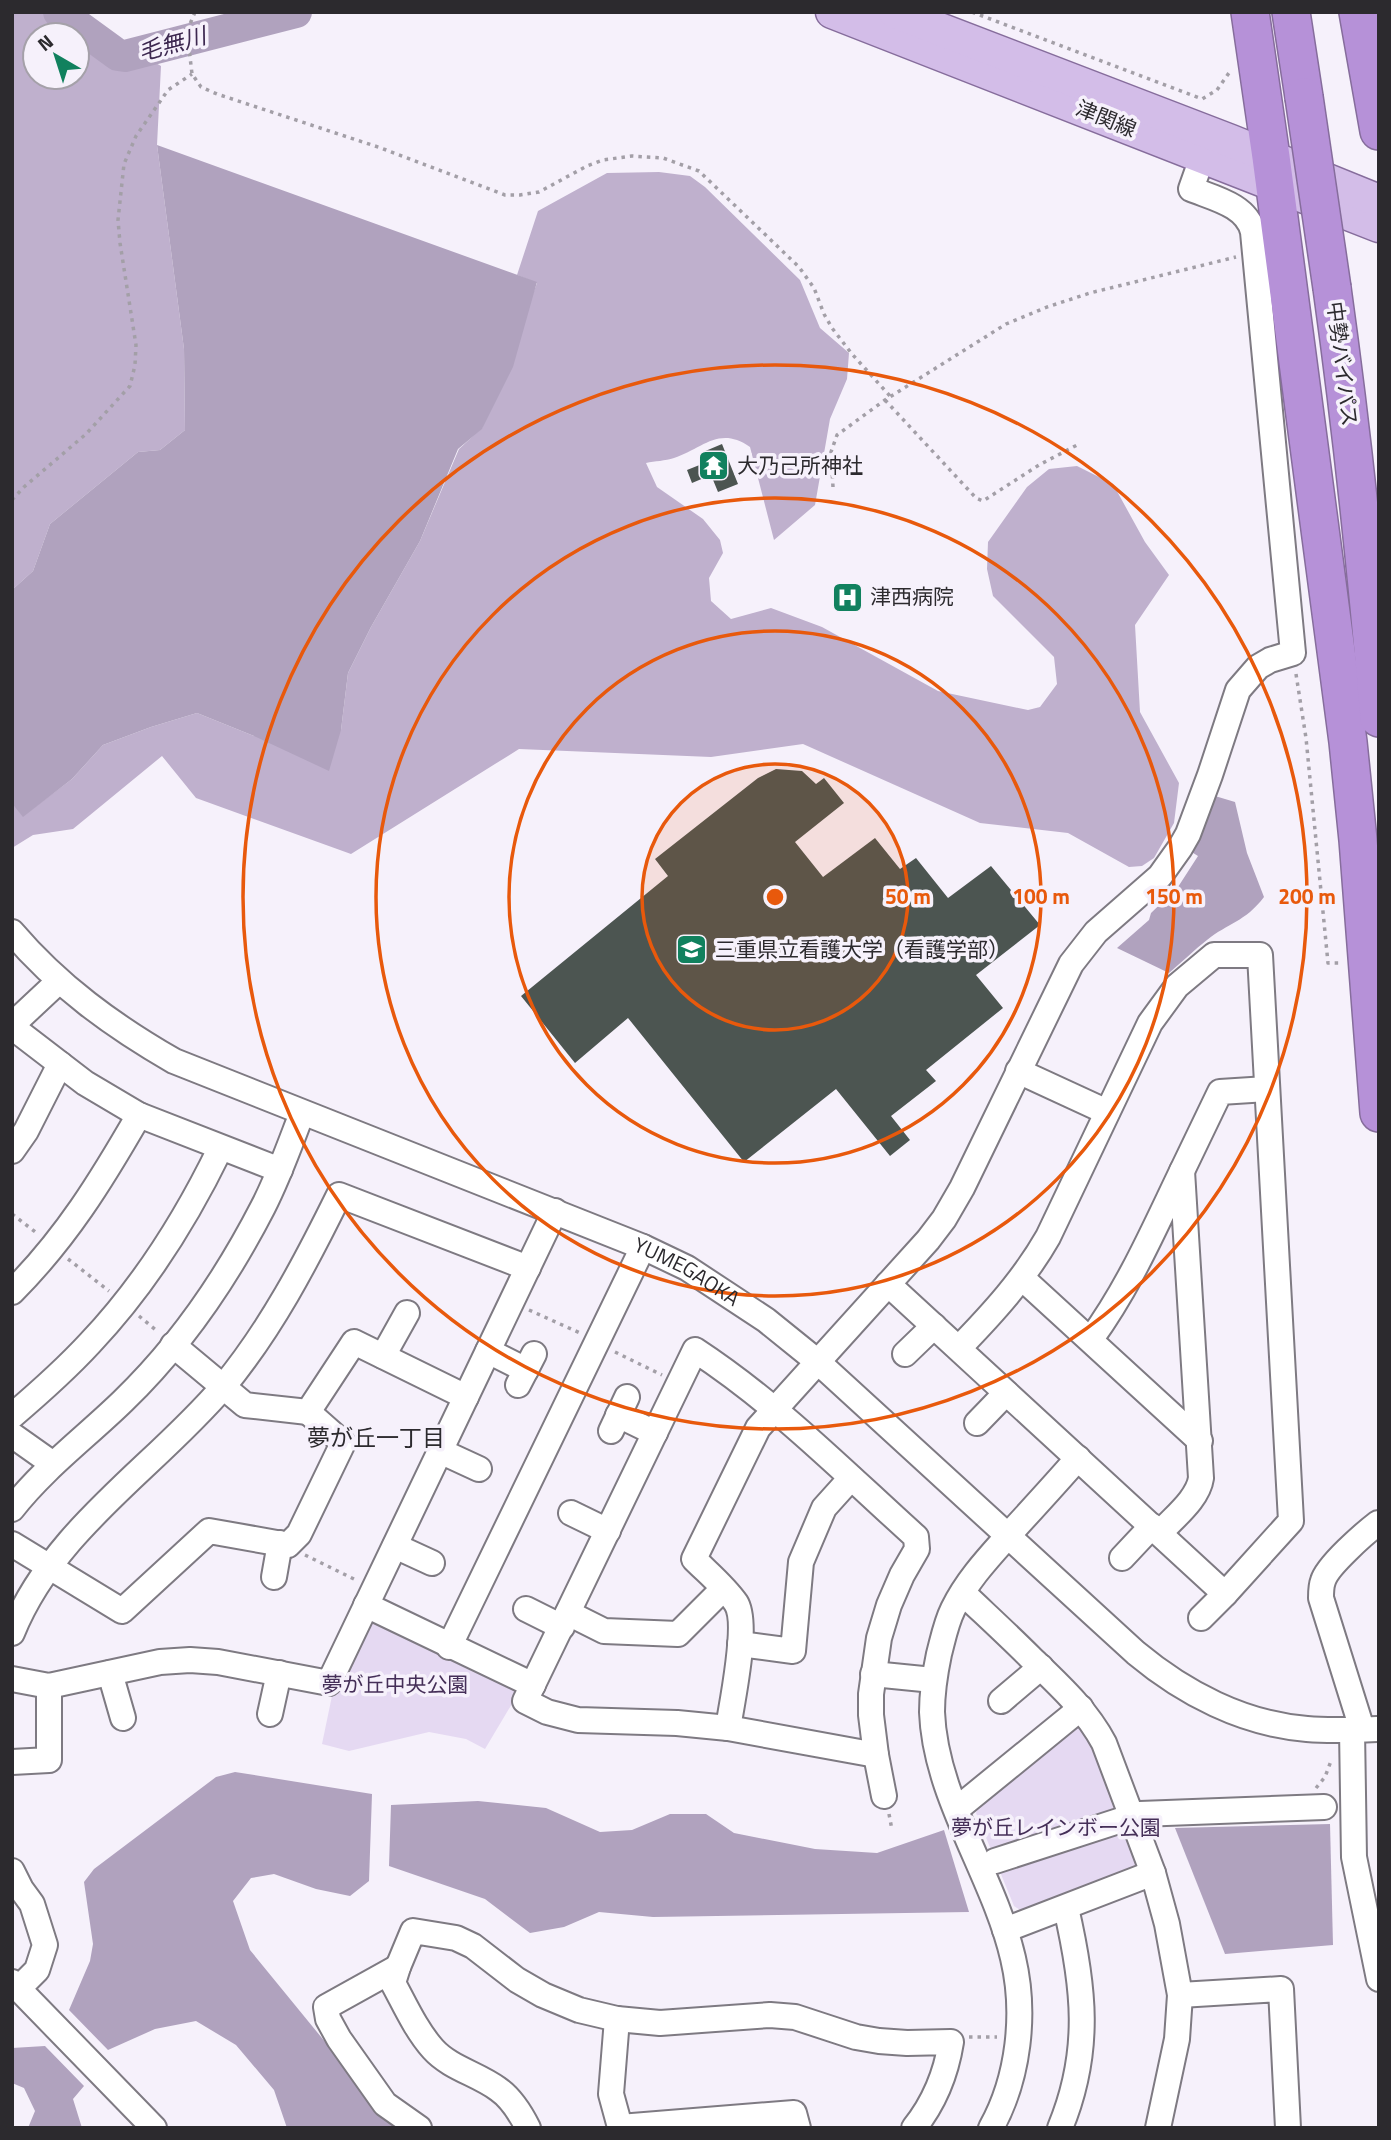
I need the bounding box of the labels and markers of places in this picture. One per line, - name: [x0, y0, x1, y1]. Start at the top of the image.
- temple icon: 大乃己所神社: [697, 449, 731, 483]
- place label: 大乃己所神社: [737, 449, 863, 481]
- hospital icon: 津西病院: [830, 580, 864, 614]
- place label: 津西病院: [870, 580, 954, 612]
- centre of rings: [763, 885, 787, 909]
- school or university icon: 三重県立看護大学（看護学部）: [675, 933, 709, 967]
- place label: 三重県立看護大学（看護学部）: [715, 933, 1009, 965]

